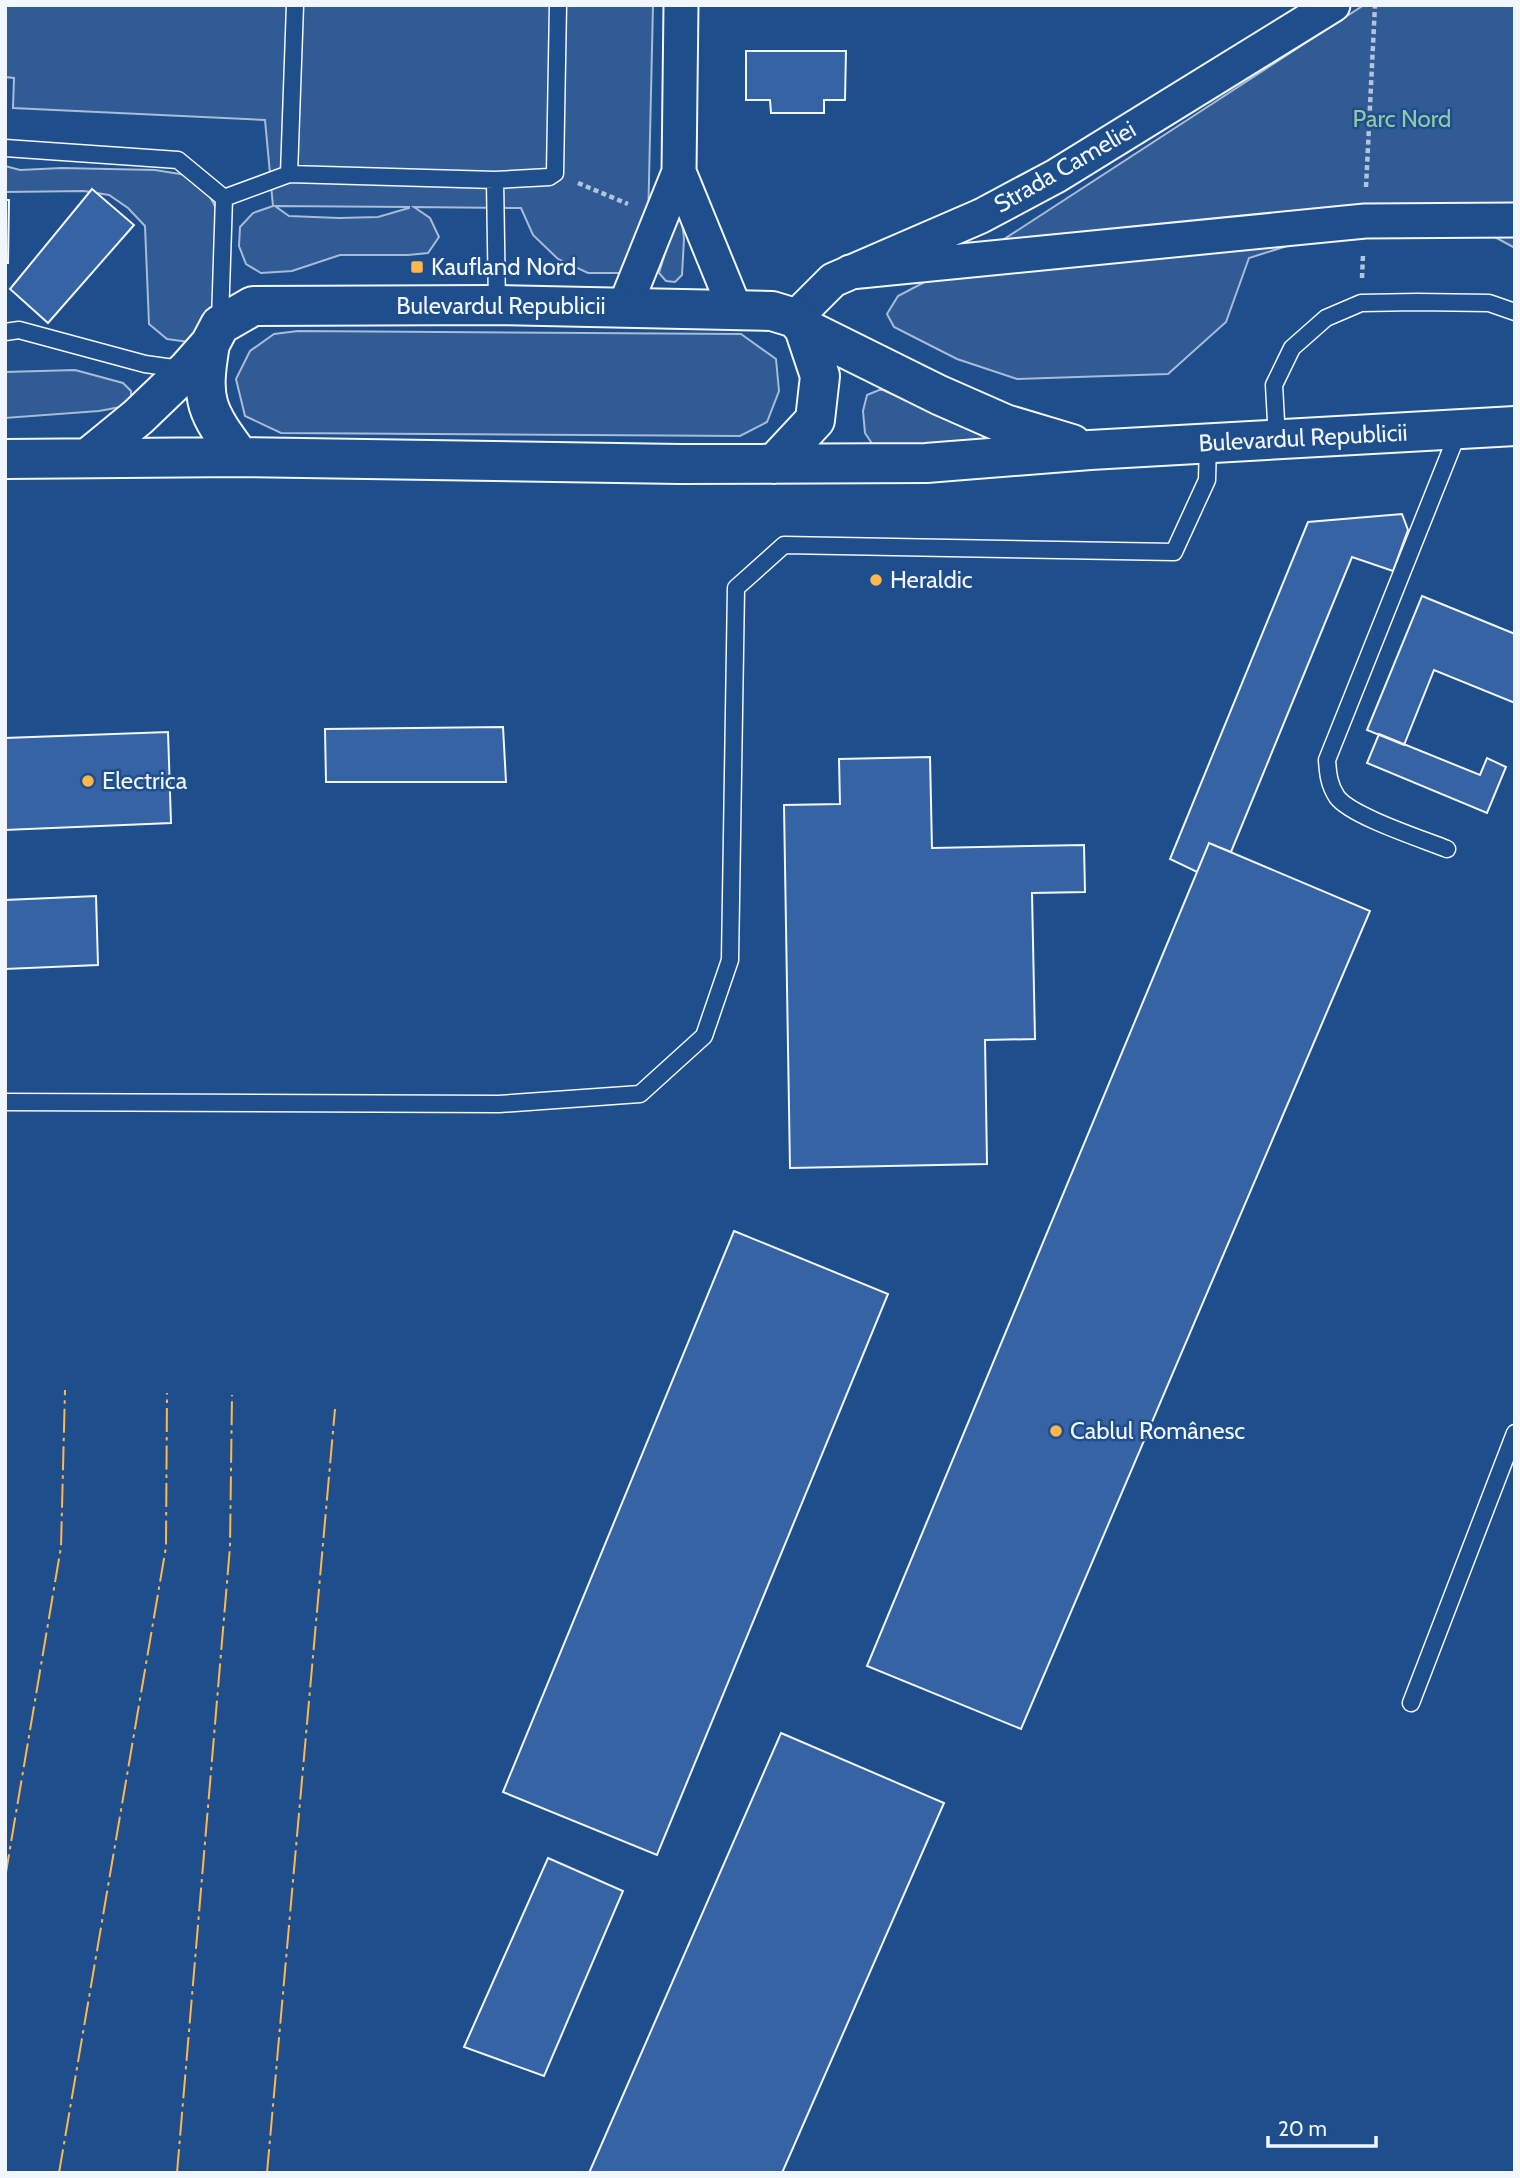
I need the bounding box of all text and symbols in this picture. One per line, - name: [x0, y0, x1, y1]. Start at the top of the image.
- park label: Parc Nord: [1353, 104, 1451, 133]
- street label: Strada Cameliei: [989, 114, 1141, 219]
- place label: Kaufland Nord: [431, 252, 576, 281]
- marker: Kaufland Nord: [409, 259, 425, 275]
- street label: Bulevardul Republicii: [396, 291, 606, 320]
- street label: Bulevardul Republicii: [1198, 418, 1408, 457]
- place label: Heraldic: [890, 565, 973, 594]
- marker: Heraldic: [868, 572, 884, 588]
- place label: Electrica: [102, 766, 188, 795]
- marker: Electrica: [80, 773, 96, 789]
- place label: Cablul Românesc: [1070, 1416, 1245, 1445]
- marker: Cablul Românesc: [1048, 1423, 1064, 1439]
- scale bar: [1268, 2104, 1376, 2148]
- text: 20 m: [1278, 2116, 1327, 2141]

